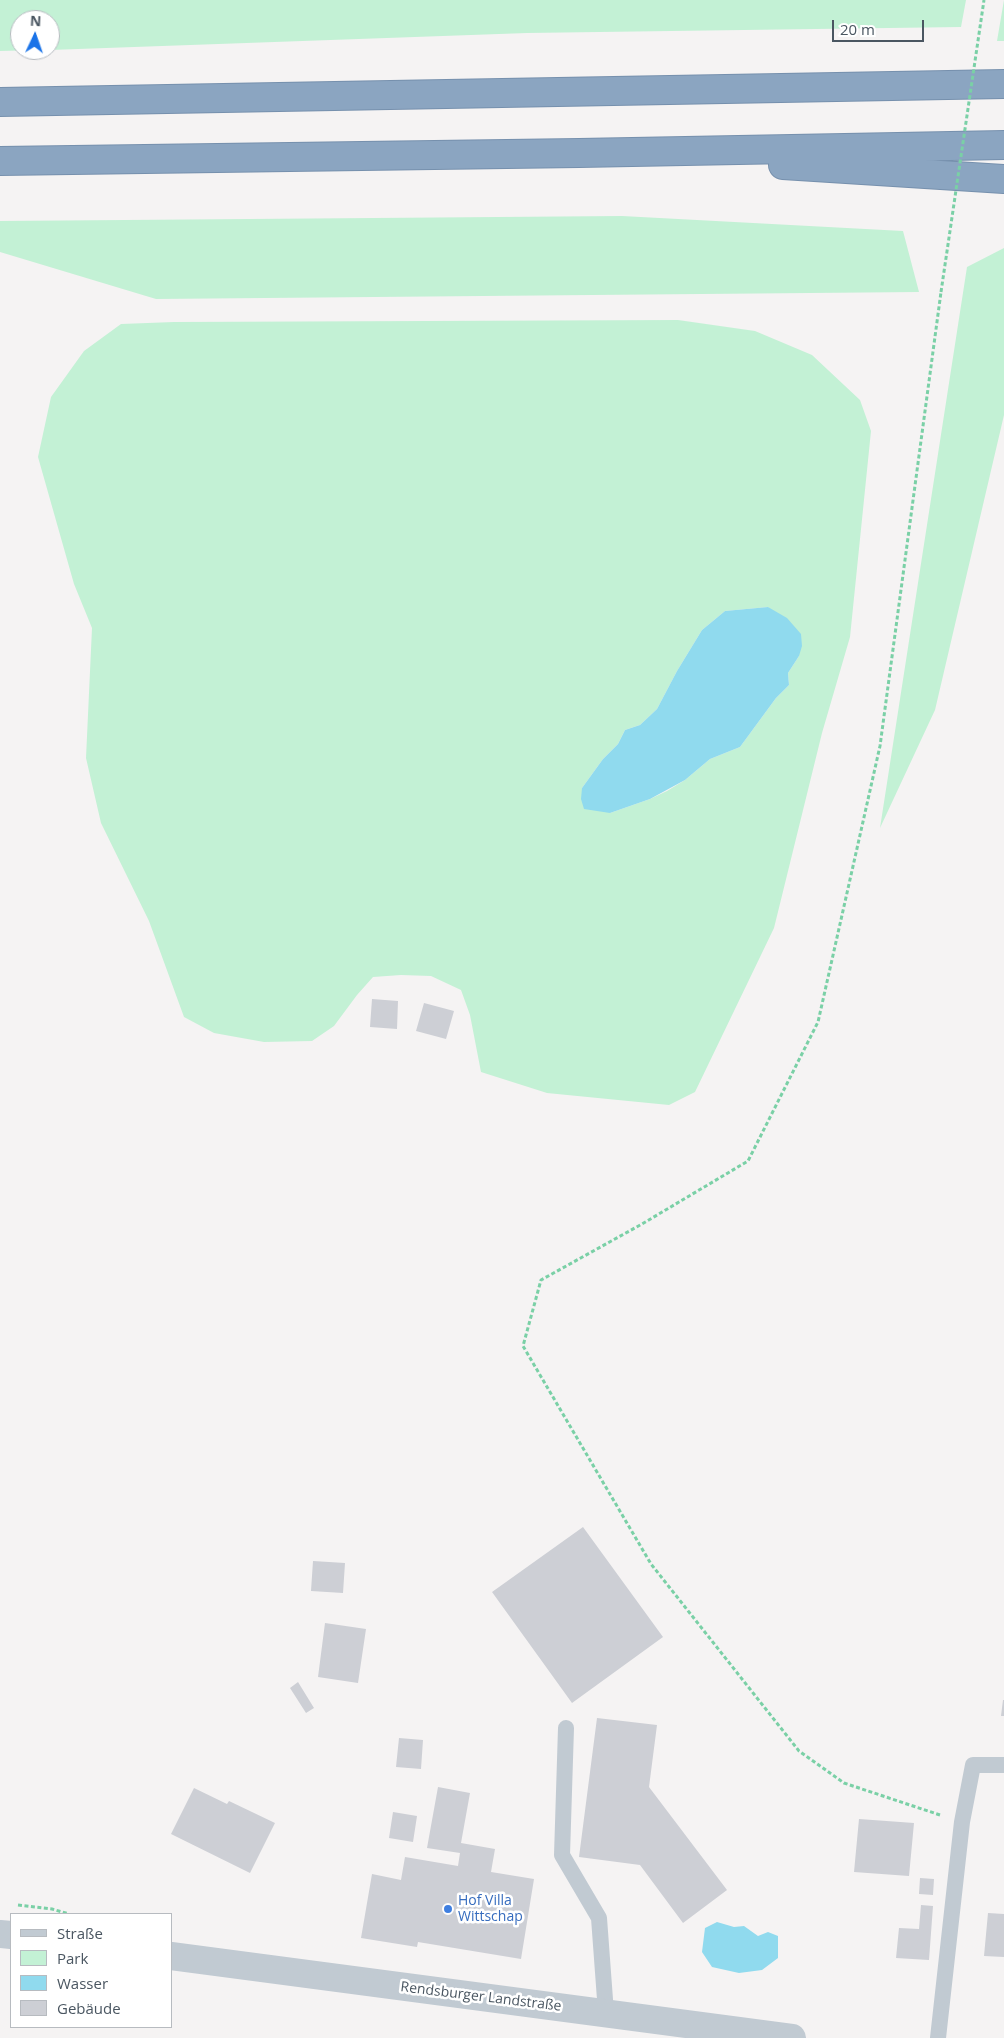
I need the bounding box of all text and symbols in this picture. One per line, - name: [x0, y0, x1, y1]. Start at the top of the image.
- north arrow: [10, 10, 60, 60]
- scale bar: [834, 10, 926, 42]
- text: N: [30, 11, 42, 30]
- text: 20 m: [840, 19, 875, 39]
- place label: Hof Villa Wittschap: [458, 1893, 523, 1925]
- marker: Hof Villa Wittschap: [442, 1903, 454, 1915]
- legend: [10, 1913, 172, 2028]
- text: Straße: [57, 1923, 103, 1943]
- text: Park: [57, 1948, 88, 1968]
- text: Wasser: [57, 1973, 108, 1993]
- street label: Rendsburger Landstraße: [400, 1979, 562, 2015]
- text: Gebäude: [57, 1998, 121, 2018]

